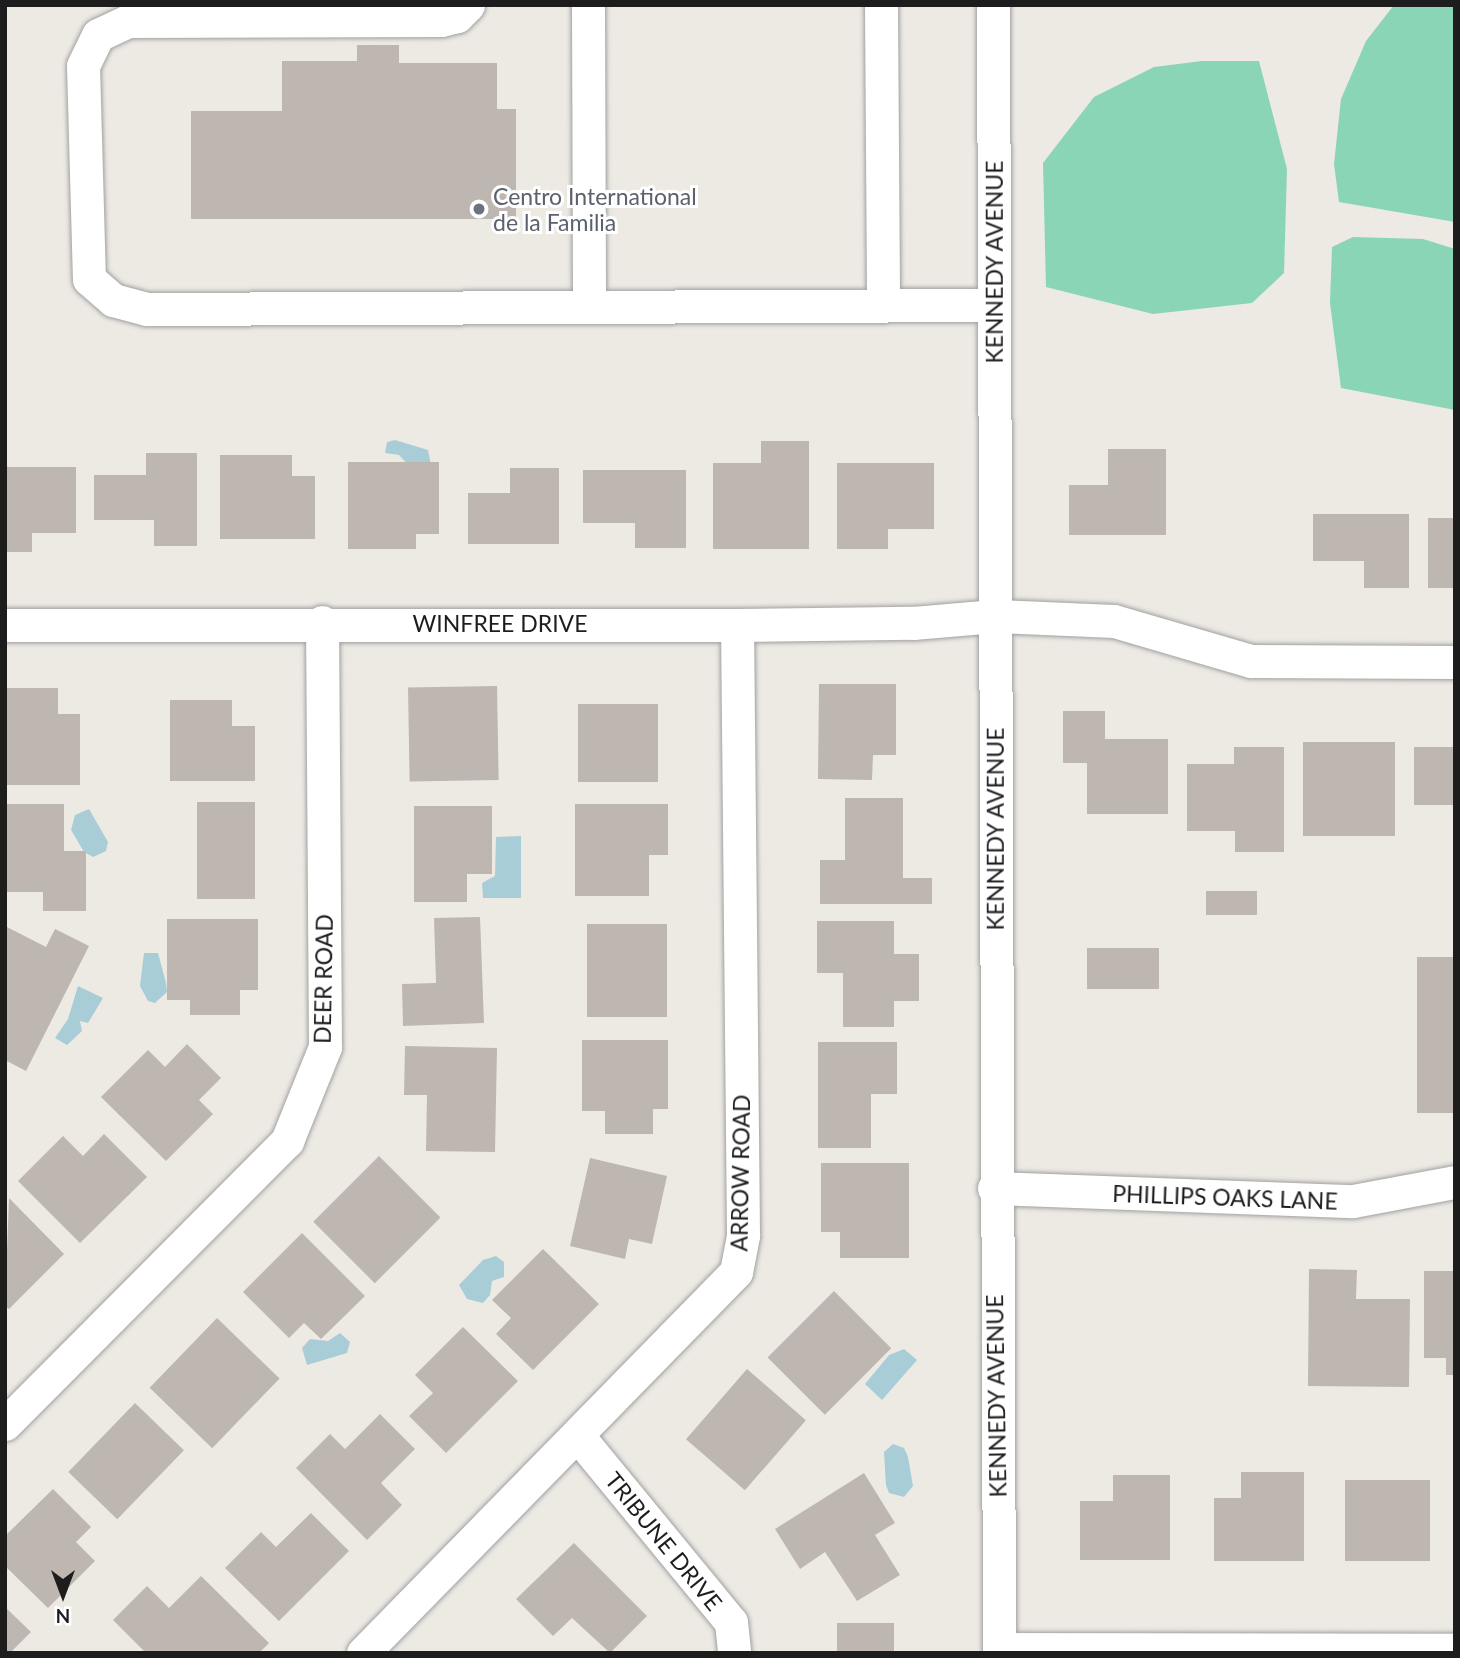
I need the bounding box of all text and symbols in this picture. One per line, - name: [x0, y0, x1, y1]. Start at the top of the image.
- street label: KENNEDY AVENUE: [980, 160, 1008, 364]
- place label: Centro International de la Familia: [493, 182, 697, 236]
- marker: Centro International de la Familia: [471, 201, 487, 217]
- street label: WINFREE DRIVE: [413, 609, 587, 637]
- street label: KENNEDY AVENUE: [981, 727, 1009, 931]
- street label: DEER ROAD: [308, 914, 338, 1044]
- street label: ARROW ROAD: [725, 1094, 755, 1252]
- street label: PHILLIPS OAKS LANE: [1112, 1179, 1338, 1215]
- street label: KENNEDY AVENUE: [980, 1293, 1012, 1499]
- street label: TRIBUNE DRIVE: [600, 1466, 728, 1616]
- north arrow: [28, 1560, 98, 1630]
- text: N: [56, 1605, 70, 1628]

